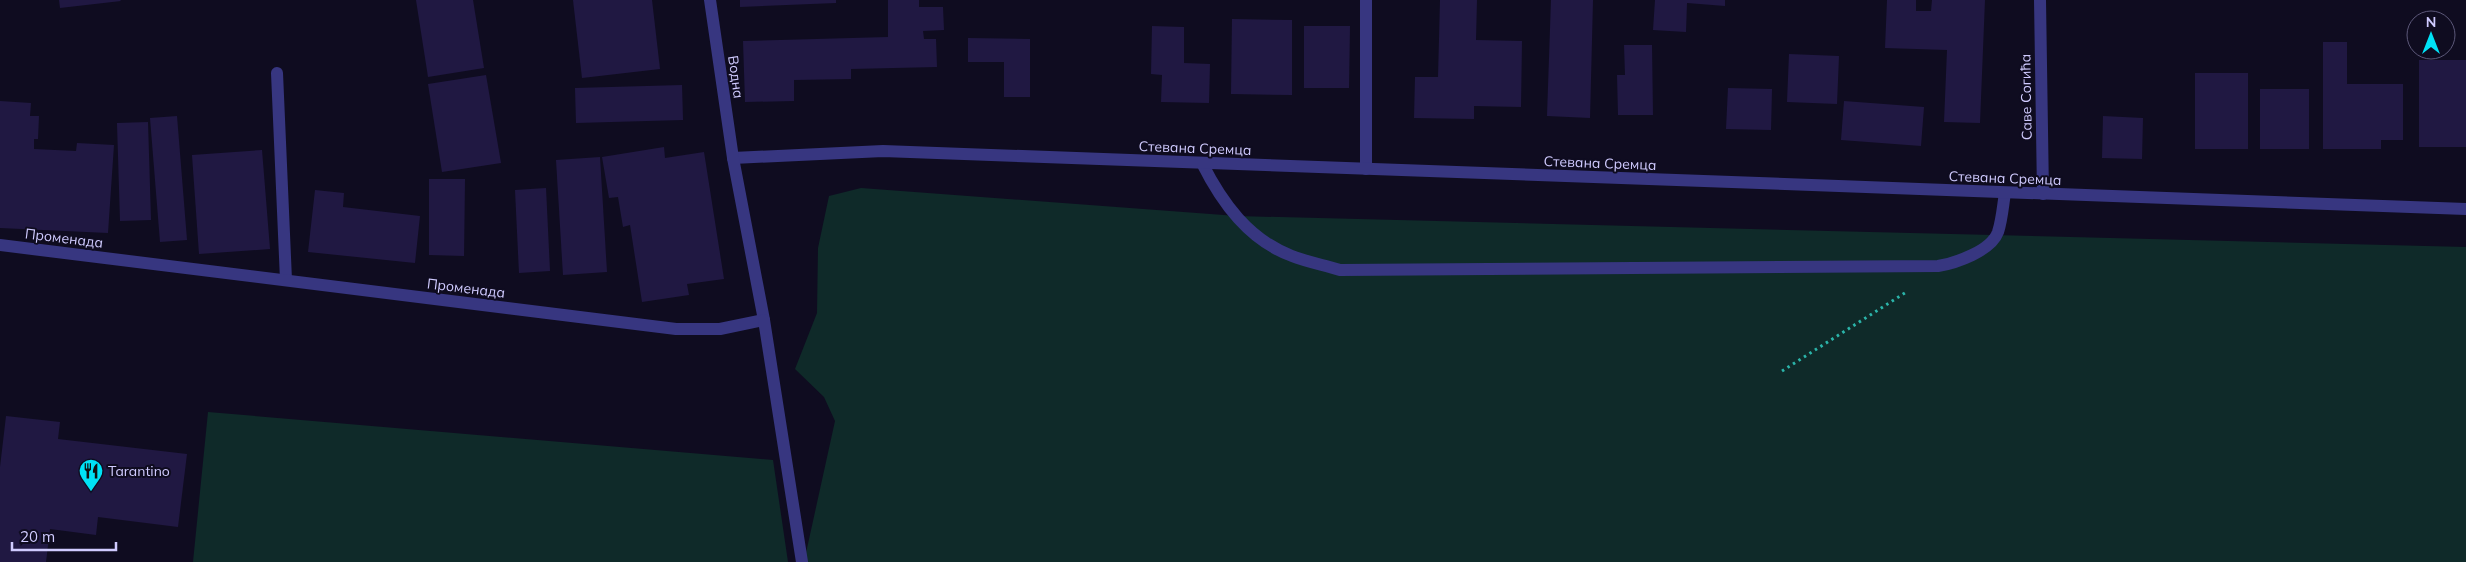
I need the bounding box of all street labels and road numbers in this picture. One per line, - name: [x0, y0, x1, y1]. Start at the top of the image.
- street label: Водна: [724, 54, 748, 100]
- street label: Саве Согића: [2016, 54, 2036, 140]
- street label: Стевана Сремца: [1138, 137, 1252, 159]
- street label: Стевана Сремца: [1543, 152, 1657, 174]
- street label: Стевана Сремца: [1948, 167, 2062, 189]
- street label: Променада: [24, 224, 104, 252]
- street label: Променада: [426, 274, 506, 302]

